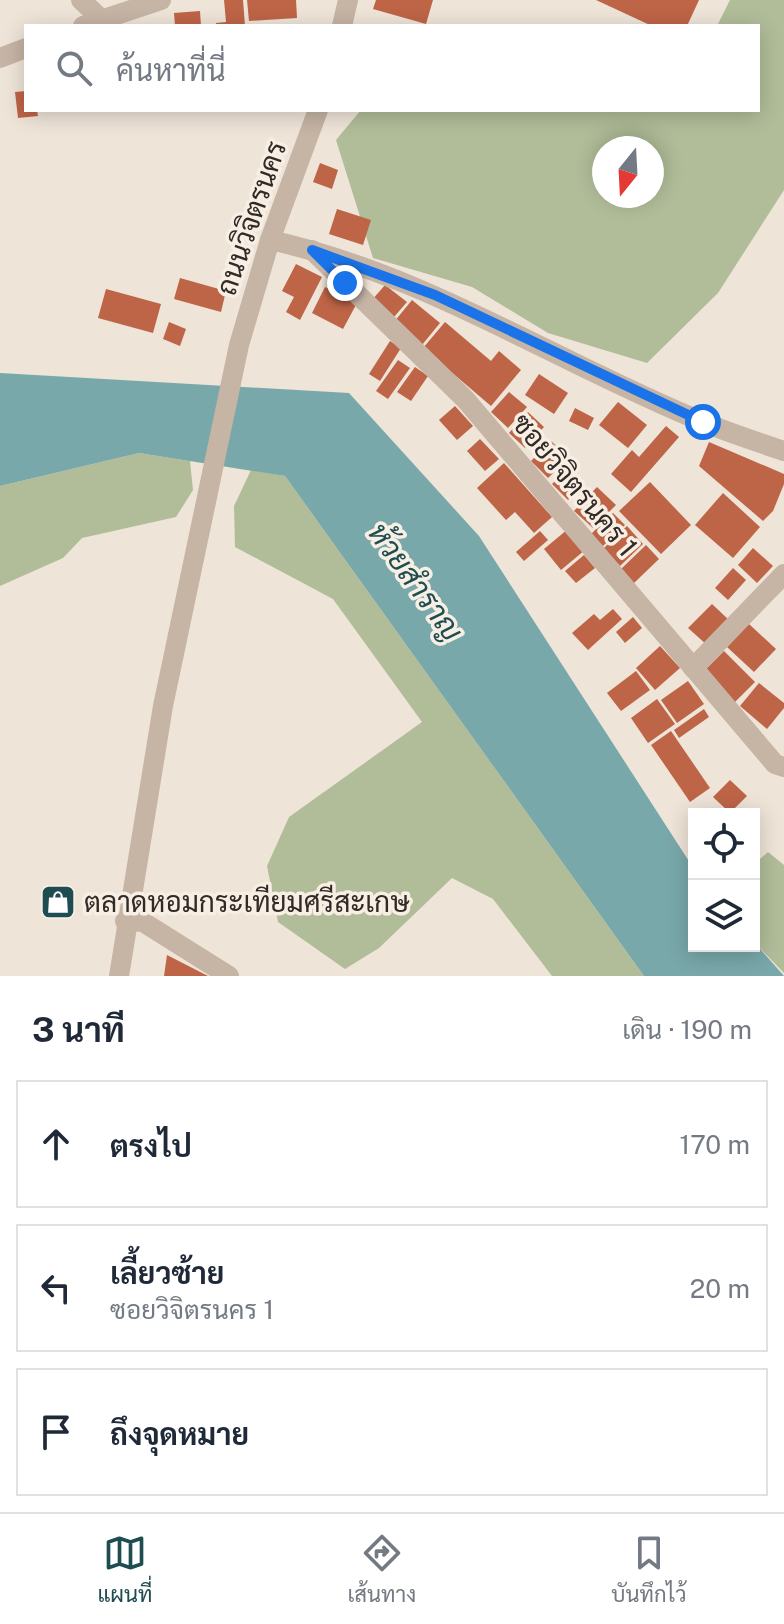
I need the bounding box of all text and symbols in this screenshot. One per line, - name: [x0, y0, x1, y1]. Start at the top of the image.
- search box: [24, 24, 760, 112]
- icon: search: [52, 46, 96, 90]
- text: ค้นหาที่นี่: [116, 52, 226, 88]
- north arrow: [592, 136, 664, 208]
- street label: ถนนวิจิตรนคร: [209, 137, 292, 299]
- route end: [327, 265, 363, 301]
- route start: [685, 404, 721, 440]
- street label: ซอยวิจิตรนคร 1: [506, 406, 645, 563]
- water label: ห้วยสำราญ: [360, 515, 472, 648]
- map controls: [688, 808, 760, 952]
- button: locate: [688, 808, 760, 880]
- button: layers: [688, 880, 760, 952]
- shop icon: ตลาดหอมกระเทียมศรีสะเกษ: [39, 883, 77, 921]
- place label: ตลาดหอมกระเทียมศรีสะเกษ: [84, 884, 410, 918]
- text: 3 นาที: [32, 1010, 125, 1050]
- text: เดิน · 190 m: [622, 1014, 752, 1045]
- icon: ahead: [34, 1122, 78, 1166]
- text: ตรงไป: [110, 1128, 192, 1164]
- text: 170 m: [680, 1129, 750, 1160]
- text: เลี้ยวซ้าย: [110, 1255, 224, 1291]
- icon: left: [34, 1266, 78, 1310]
- text: 20 m: [690, 1273, 750, 1304]
- text: ซอยวิจิตรนคร 1: [110, 1294, 274, 1325]
- icon: arrive: [34, 1410, 78, 1454]
- text: ถึงจุดหมาย: [110, 1416, 249, 1452]
- tab: แผนที่: [98, 1531, 152, 1607]
- tab: เส้นทาง: [347, 1531, 416, 1607]
- tab: บันทึกไว้: [611, 1531, 686, 1607]

